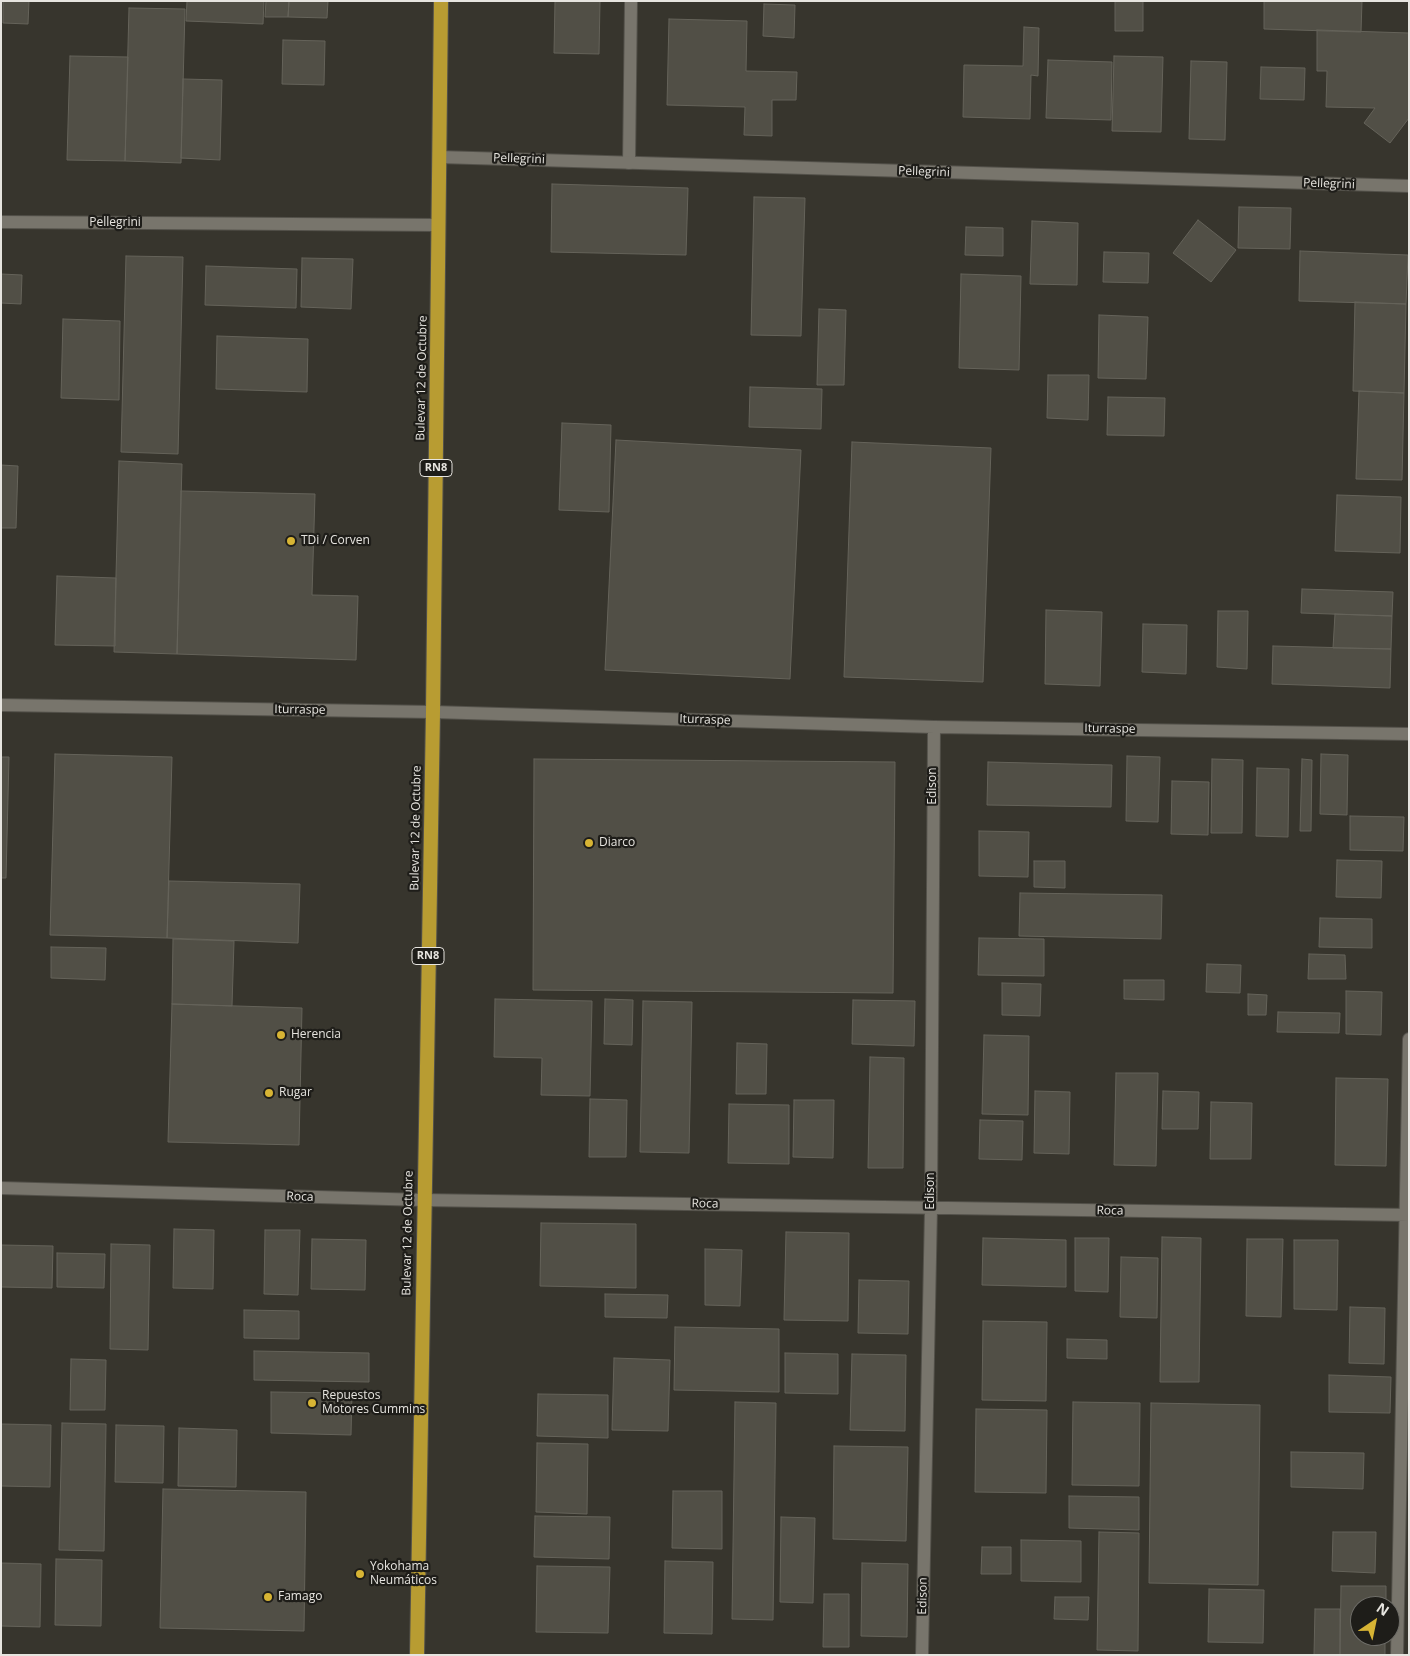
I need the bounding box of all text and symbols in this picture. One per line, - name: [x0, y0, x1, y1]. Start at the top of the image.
- street label: Pellegrini: [493, 151, 545, 167]
- street label: Pellegrini: [898, 164, 950, 180]
- street label: Pellegrini: [1303, 176, 1355, 192]
- street label: Pellegrini: [89, 216, 141, 230]
- street label: Bulevar 12 de Octubre: [414, 315, 430, 441]
- road number: RN8: [420, 459, 452, 476]
- place label: TDi / Corven: [301, 534, 370, 548]
- marker: TDi / Corven: [285, 535, 297, 547]
- street label: Iturraspe: [274, 702, 326, 718]
- street label: Iturraspe: [679, 712, 731, 728]
- street label: Iturraspe: [1084, 721, 1136, 737]
- street label: Bulevar 12 de Octubre: [408, 765, 424, 891]
- street label: Edison: [926, 767, 940, 805]
- place label: Diarco: [599, 836, 635, 850]
- marker: Diarco: [583, 837, 595, 849]
- road number: RN8: [412, 948, 444, 964]
- place label: Herencia: [291, 1028, 341, 1042]
- marker: Herencia: [275, 1029, 287, 1041]
- place label: Rugar: [279, 1086, 312, 1100]
- marker: Rugar: [263, 1087, 275, 1099]
- street label: Bulevar 12 de Octubre: [400, 1170, 416, 1296]
- street label: Edison: [924, 1172, 938, 1210]
- street label: Roca: [286, 1189, 314, 1205]
- street label: Roca: [691, 1197, 719, 1211]
- street label: Roca: [1096, 1204, 1124, 1218]
- place label: Repuestos Motores Cummins: [322, 1389, 425, 1417]
- marker: Repuestos Motores Cummins: [306, 1397, 318, 1409]
- place label: Yokohama Neumáticos: [370, 1560, 437, 1588]
- marker: Yokohama Neumáticos: [354, 1568, 366, 1580]
- street label: Edison: [915, 1577, 931, 1615]
- place label: Famago: [278, 1590, 322, 1604]
- marker: Famago: [262, 1591, 274, 1603]
- north arrow: [1350, 1596, 1400, 1646]
- text: N: [1373, 1598, 1393, 1620]

